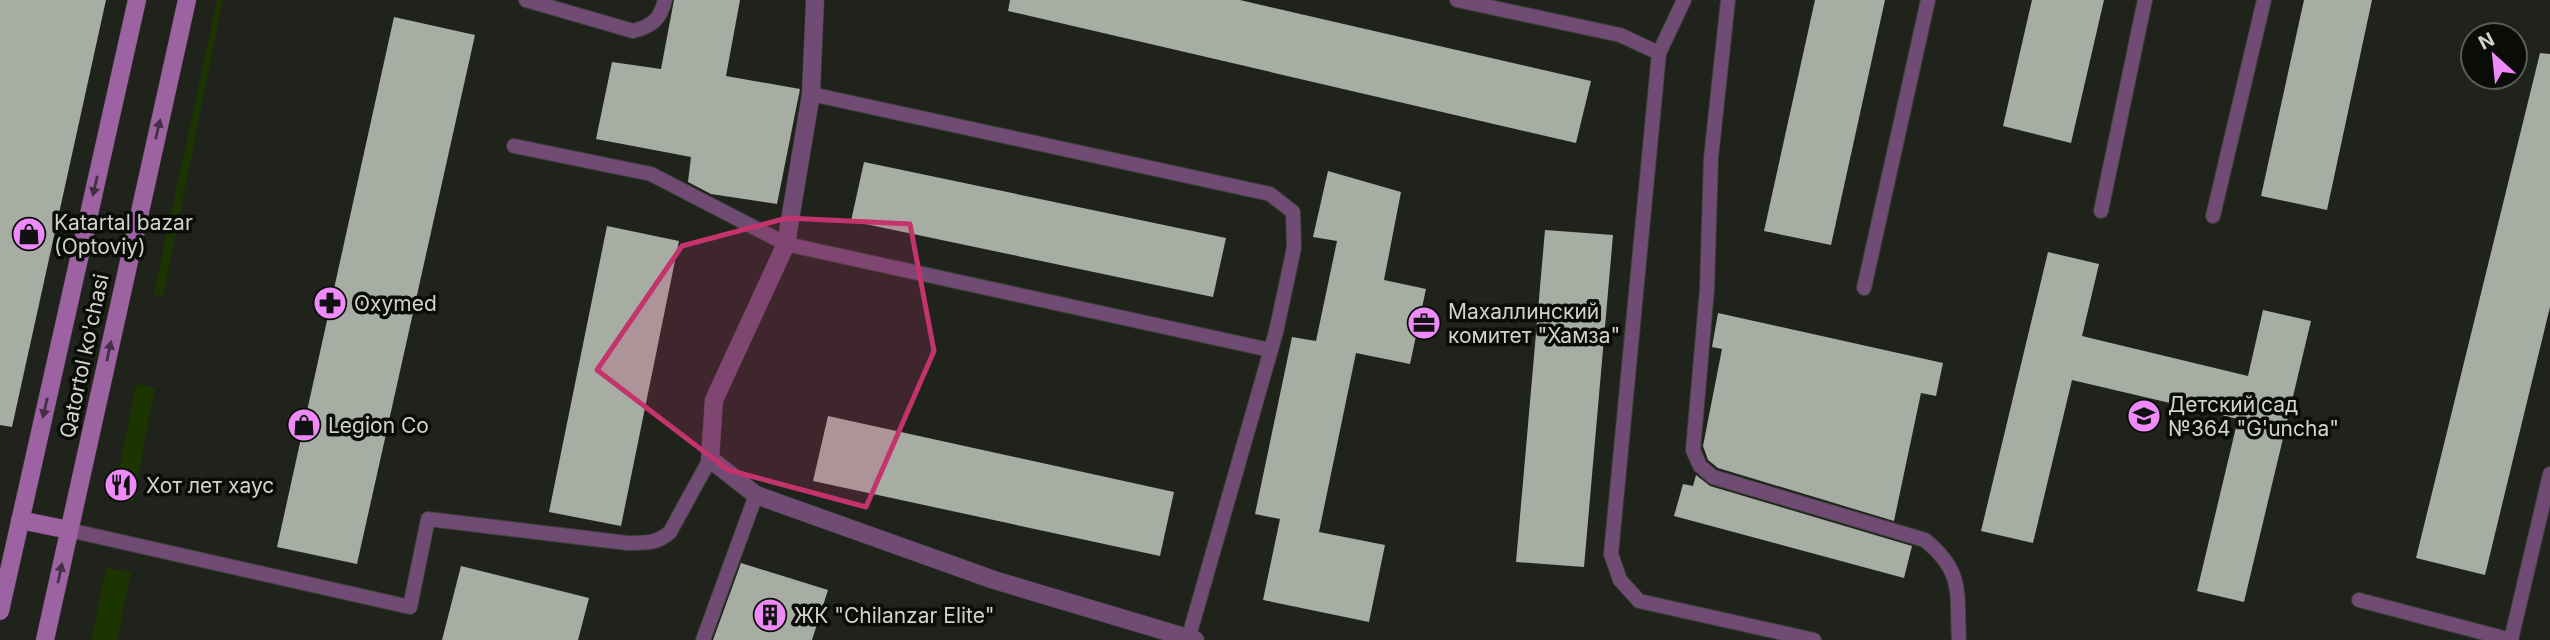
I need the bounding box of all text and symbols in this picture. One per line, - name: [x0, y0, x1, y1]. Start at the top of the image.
- north arrow: [2459, 21, 2529, 91]
- text: N: [2475, 28, 2498, 55]
- one-way arrow: [153, 118, 164, 140]
- one-way arrow: [90, 175, 101, 197]
- place label: Katartal bazar (Optoviy): [54, 210, 193, 259]
- shop icon: Katartal bazar (Optoviy): [10, 215, 48, 253]
- street label: Qatortol ko'chasi: [54, 272, 114, 440]
- pharmacy icon: Oxymed: [311, 284, 349, 322]
- place label: Oxymed: [354, 291, 437, 316]
- place label: Махаллинский комитет "Хамза": [1448, 299, 1620, 348]
- office icon: Махаллинский комитет "Хамза": [1405, 304, 1443, 342]
- one-way arrow: [103, 340, 114, 362]
- place label: Детский сад №364 "G'uncha": [2168, 392, 2339, 441]
- one-way arrow: [40, 397, 51, 419]
- school or university icon: Детский сад №364 "G'uncha": [2125, 397, 2163, 435]
- shop icon: Legion Co: [285, 406, 323, 444]
- place label: Legion Co: [328, 413, 429, 438]
- restaurant icon: Хот лет хаус: [102, 466, 140, 504]
- place label: Хот лет хаус: [146, 473, 274, 498]
- one-way arrow: [54, 562, 65, 584]
- building icon: ЖК "Chilanzar Elite": [751, 596, 789, 634]
- place label: ЖК "Chilanzar Elite": [794, 603, 994, 628]

